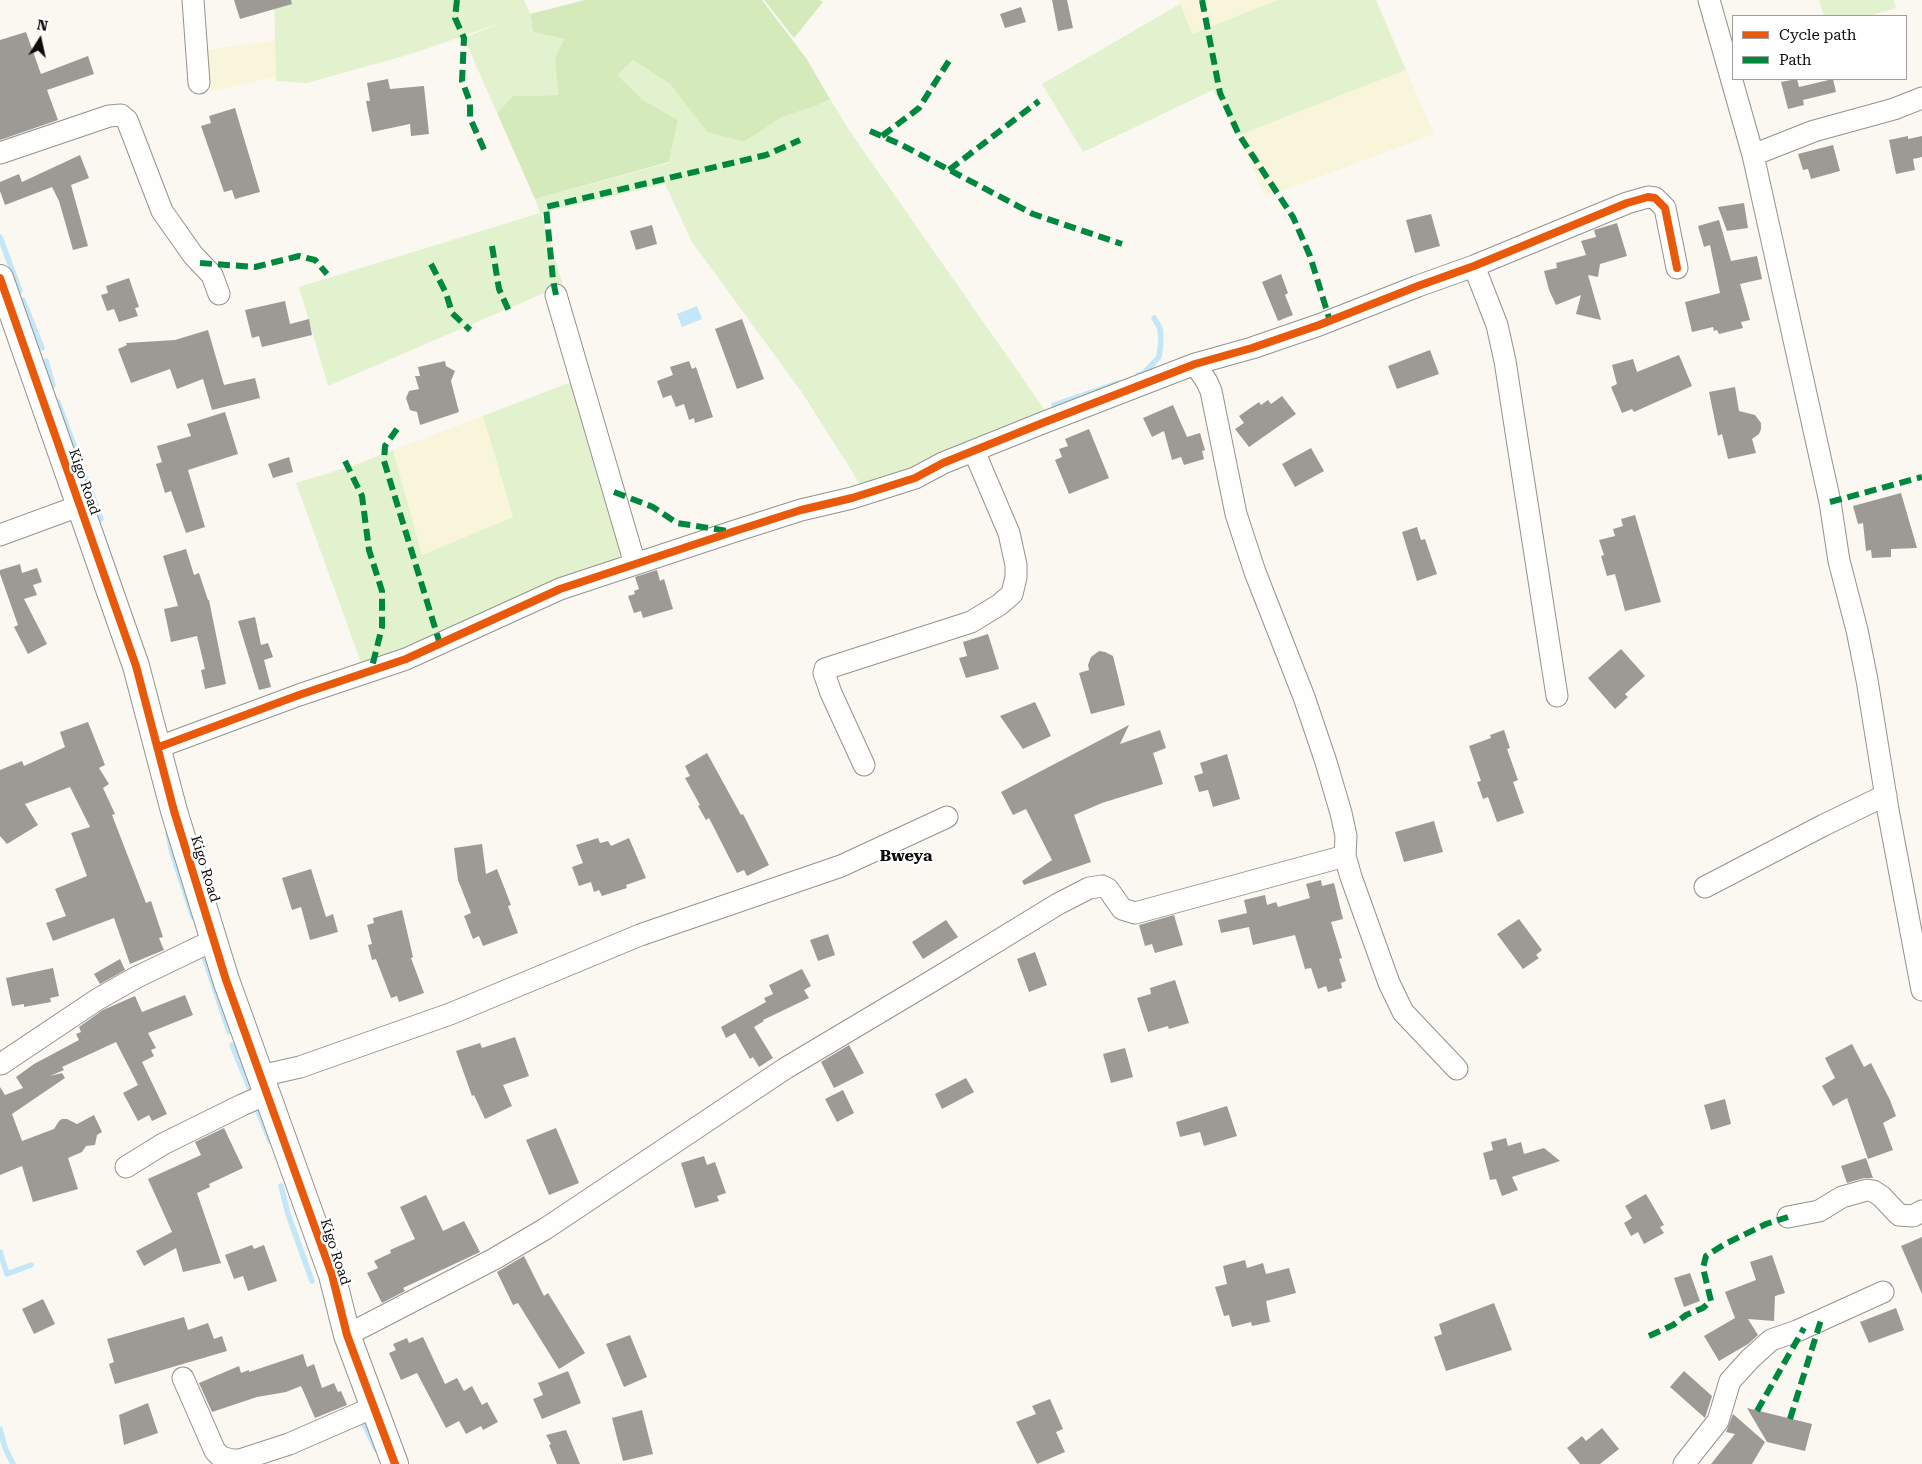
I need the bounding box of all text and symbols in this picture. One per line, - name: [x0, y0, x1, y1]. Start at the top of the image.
- north arrow: [15, 15, 65, 65]
- legend: [1732, 15, 1907, 80]
- text: N: [36, 16, 49, 34]
- text: Cycle path: [1779, 26, 1856, 44]
- text: Path: [1779, 51, 1812, 69]
- street label: Kigo Road: [65, 447, 103, 517]
- street label: Kigo Road: [187, 834, 223, 904]
- district label: Bweya: [880, 846, 932, 866]
- street label: Kigo Road: [316, 1217, 354, 1287]

